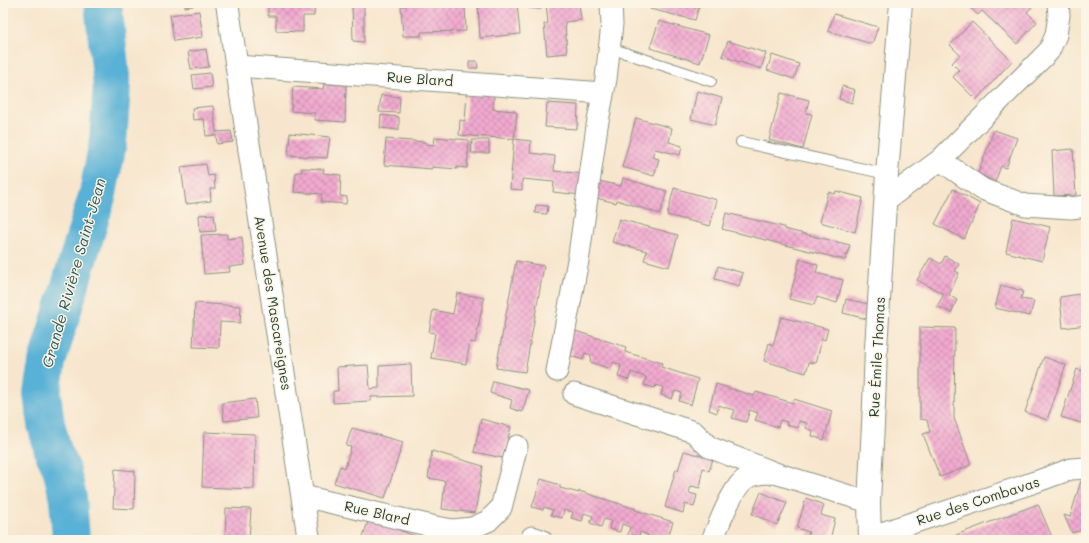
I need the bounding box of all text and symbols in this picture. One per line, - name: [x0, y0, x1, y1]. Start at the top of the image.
- street label: Rue Blard: [386, 67, 454, 90]
- water label: Grande Rivière Saint-Jean: [36, 176, 110, 370]
- street label: Avenue des Mascareignes: [250, 214, 297, 392]
- street label: Rue Émile Thomas: [864, 296, 889, 418]
- street label: Rue des Combavas: [914, 472, 1042, 529]
- street label: Rue Blard: [343, 496, 412, 529]

